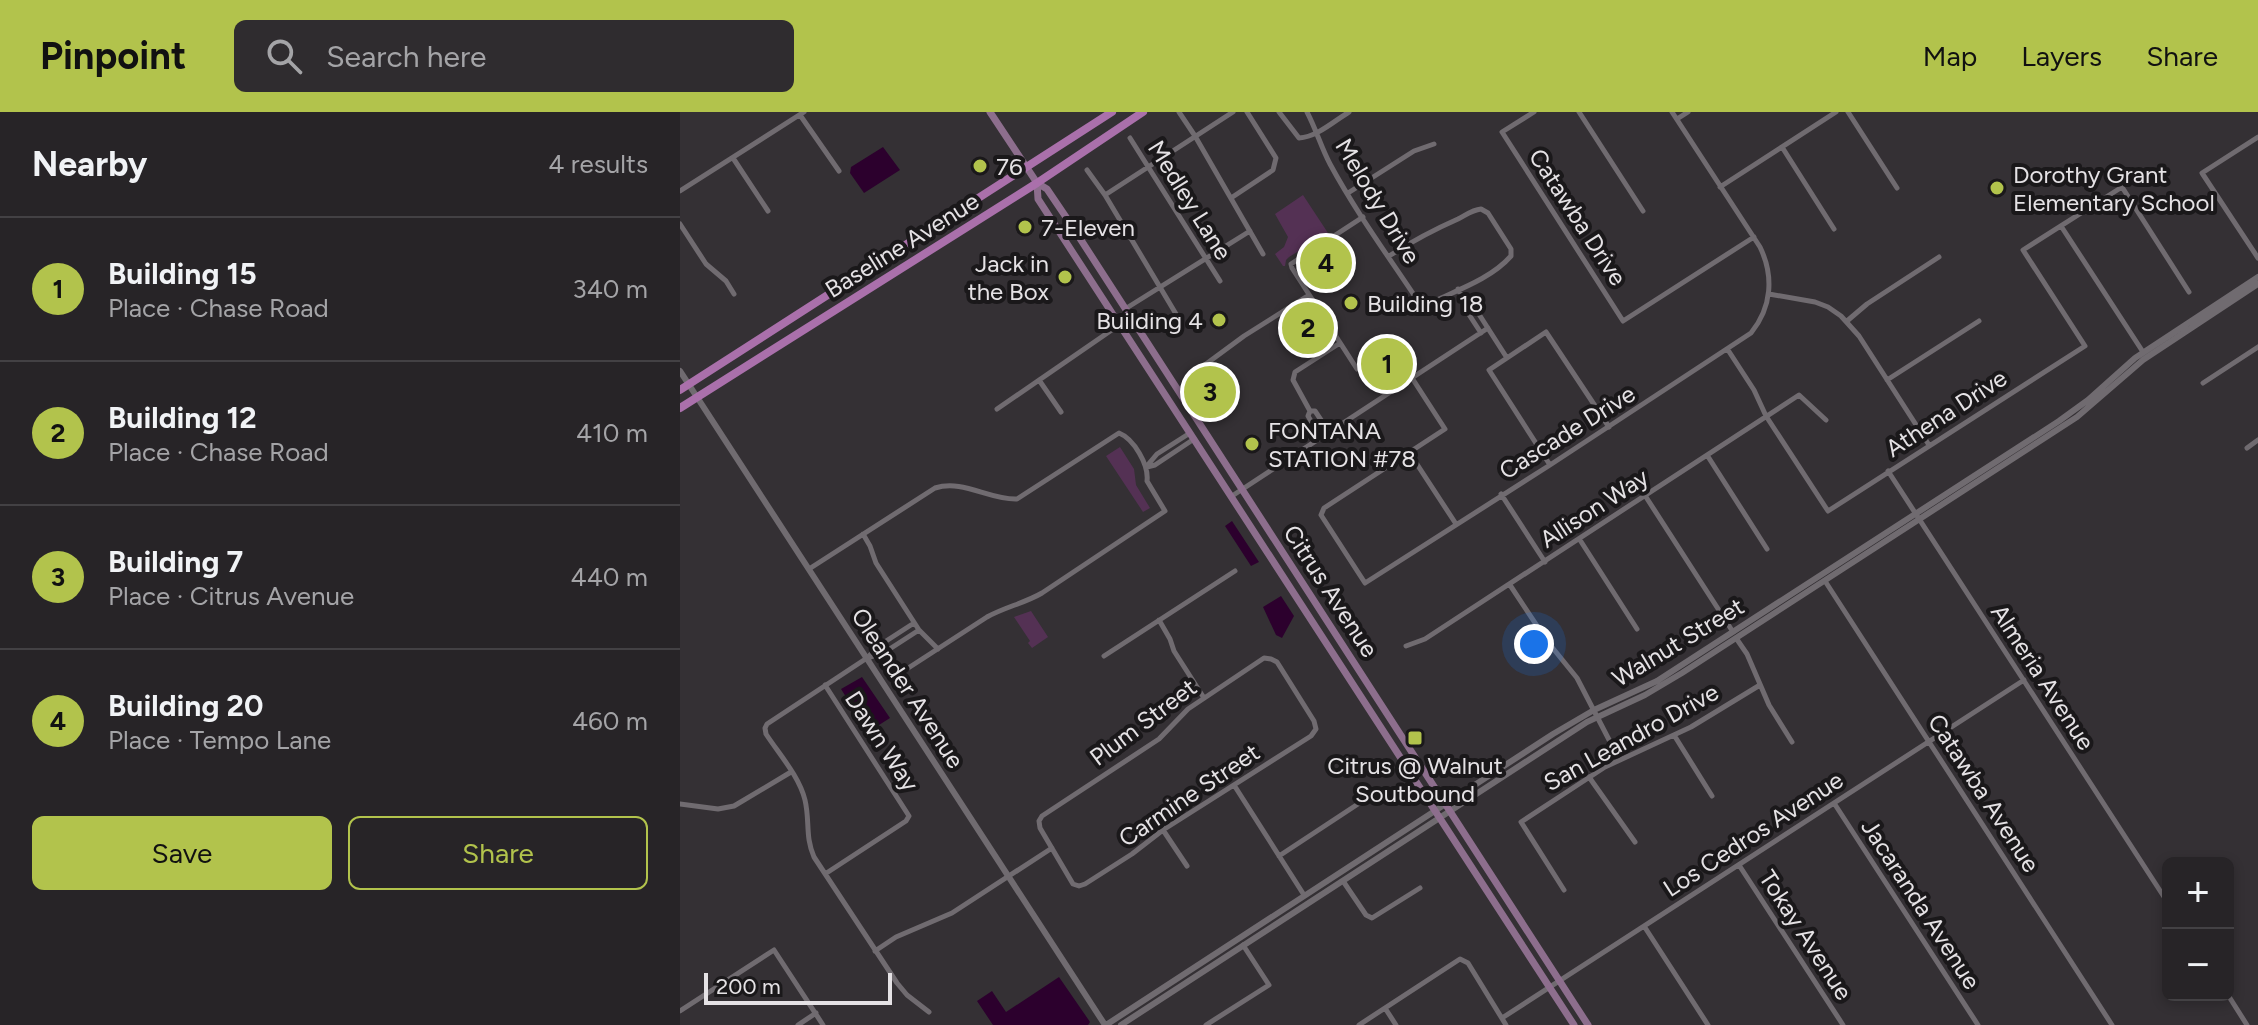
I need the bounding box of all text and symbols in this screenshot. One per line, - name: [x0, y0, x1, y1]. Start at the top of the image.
- search box: [234, 20, 794, 92]
- text: Pinpoint: [40, 33, 186, 79]
- icon: search: [262, 34, 306, 78]
- text: Search here: [326, 38, 486, 75]
- text: Map: [1923, 39, 1977, 73]
- text: Layers: [2021, 39, 2102, 73]
- text: Share: [2146, 39, 2218, 73]
- street label: Melody Drive: [1329, 133, 1427, 269]
- street label: Medley Lane: [1142, 135, 1238, 265]
- street label: Catawba Drive: [1523, 143, 1633, 291]
- text: Nearby: [32, 144, 147, 185]
- text: 4 results: [548, 148, 648, 180]
- place label: 76: [996, 152, 1022, 181]
- marker: 76: [971, 157, 989, 175]
- place label: Dorothy Grant Elementary School: [2013, 160, 2215, 217]
- marker: Dorothy Grant Elementary School: [1988, 179, 2006, 197]
- street label: Baseline Avenue: [820, 186, 984, 304]
- place label: 7-Eleven: [1041, 213, 1135, 242]
- marker: 7-Eleven: [1016, 218, 1034, 236]
- pin: 4: [1300, 233, 1352, 293]
- place label: Jack in the Box: [968, 249, 1050, 306]
- text: Building 15: [108, 255, 257, 292]
- marker: Jack in the Box: [1056, 268, 1074, 286]
- text: 1: [53, 273, 63, 305]
- text: 340 m: [572, 273, 648, 305]
- place label: Building 18: [1367, 289, 1484, 318]
- text: Place · Chase Road: [108, 292, 329, 324]
- marker: Building 18: [1342, 294, 1360, 312]
- pin: 2: [1282, 298, 1334, 358]
- place label: Building 4: [1096, 306, 1203, 335]
- marker: Building 4: [1210, 311, 1228, 329]
- pin: 1: [1361, 334, 1413, 394]
- pin: 3: [1184, 362, 1236, 422]
- street label: Athena Drive: [1880, 363, 2012, 463]
- street label: Cascade Drive: [1494, 379, 1640, 485]
- text: Building 12: [108, 399, 257, 436]
- place label: FONTANA STATION #78: [1268, 416, 1416, 473]
- text: 2: [50, 417, 66, 449]
- text: 410 m: [576, 417, 648, 449]
- marker: FONTANA STATION #78: [1243, 435, 1261, 453]
- text: Place · Chase Road: [108, 436, 329, 468]
- street label: Allison Way: [1534, 462, 1654, 554]
- street label: Citrus Avenue: [1278, 519, 1384, 663]
- text: Building 7: [108, 543, 243, 580]
- text: 3: [51, 561, 65, 593]
- text: 440 m: [570, 561, 648, 593]
- text: Place · Citrus Avenue: [108, 580, 354, 612]
- street label: Walnut Street: [1607, 591, 1749, 693]
- street label: Almeria Avenue: [1985, 599, 2101, 755]
- street label: Oleander Avenue: [845, 603, 971, 773]
- your location: [1514, 624, 1554, 664]
- street label: Plum Street: [1084, 672, 1202, 772]
- street label: San Leandro Drive: [1539, 677, 1723, 797]
- street label: Dawn Way: [839, 686, 925, 797]
- text: Building 20: [108, 687, 263, 724]
- text: 4: [50, 705, 66, 737]
- text: 460 m: [572, 705, 648, 737]
- street label: Catawba Avenue: [1922, 708, 2046, 878]
- text: Place · Tempo Lane: [108, 724, 331, 756]
- marker: Citrus @ Walnut Soutbound: [1406, 729, 1424, 747]
- street label: Carmine Street: [1113, 737, 1265, 853]
- place label: Citrus @ Walnut Soutbound: [1327, 751, 1503, 808]
- street label: Los Cedros Avenue: [1658, 765, 1848, 903]
- street label: Jacaranda Avenue: [1855, 814, 1987, 994]
- button: Save: [32, 816, 332, 890]
- button: Share: [348, 816, 648, 890]
- map controls: [2162, 857, 2234, 1001]
- button: +: [2162, 857, 2234, 929]
- street label: Tokay Avenue: [1753, 865, 1859, 1005]
- button: −: [2162, 929, 2234, 1001]
- scale bar: [704, 969, 892, 1005]
- text: 200 m: [716, 973, 781, 1000]

